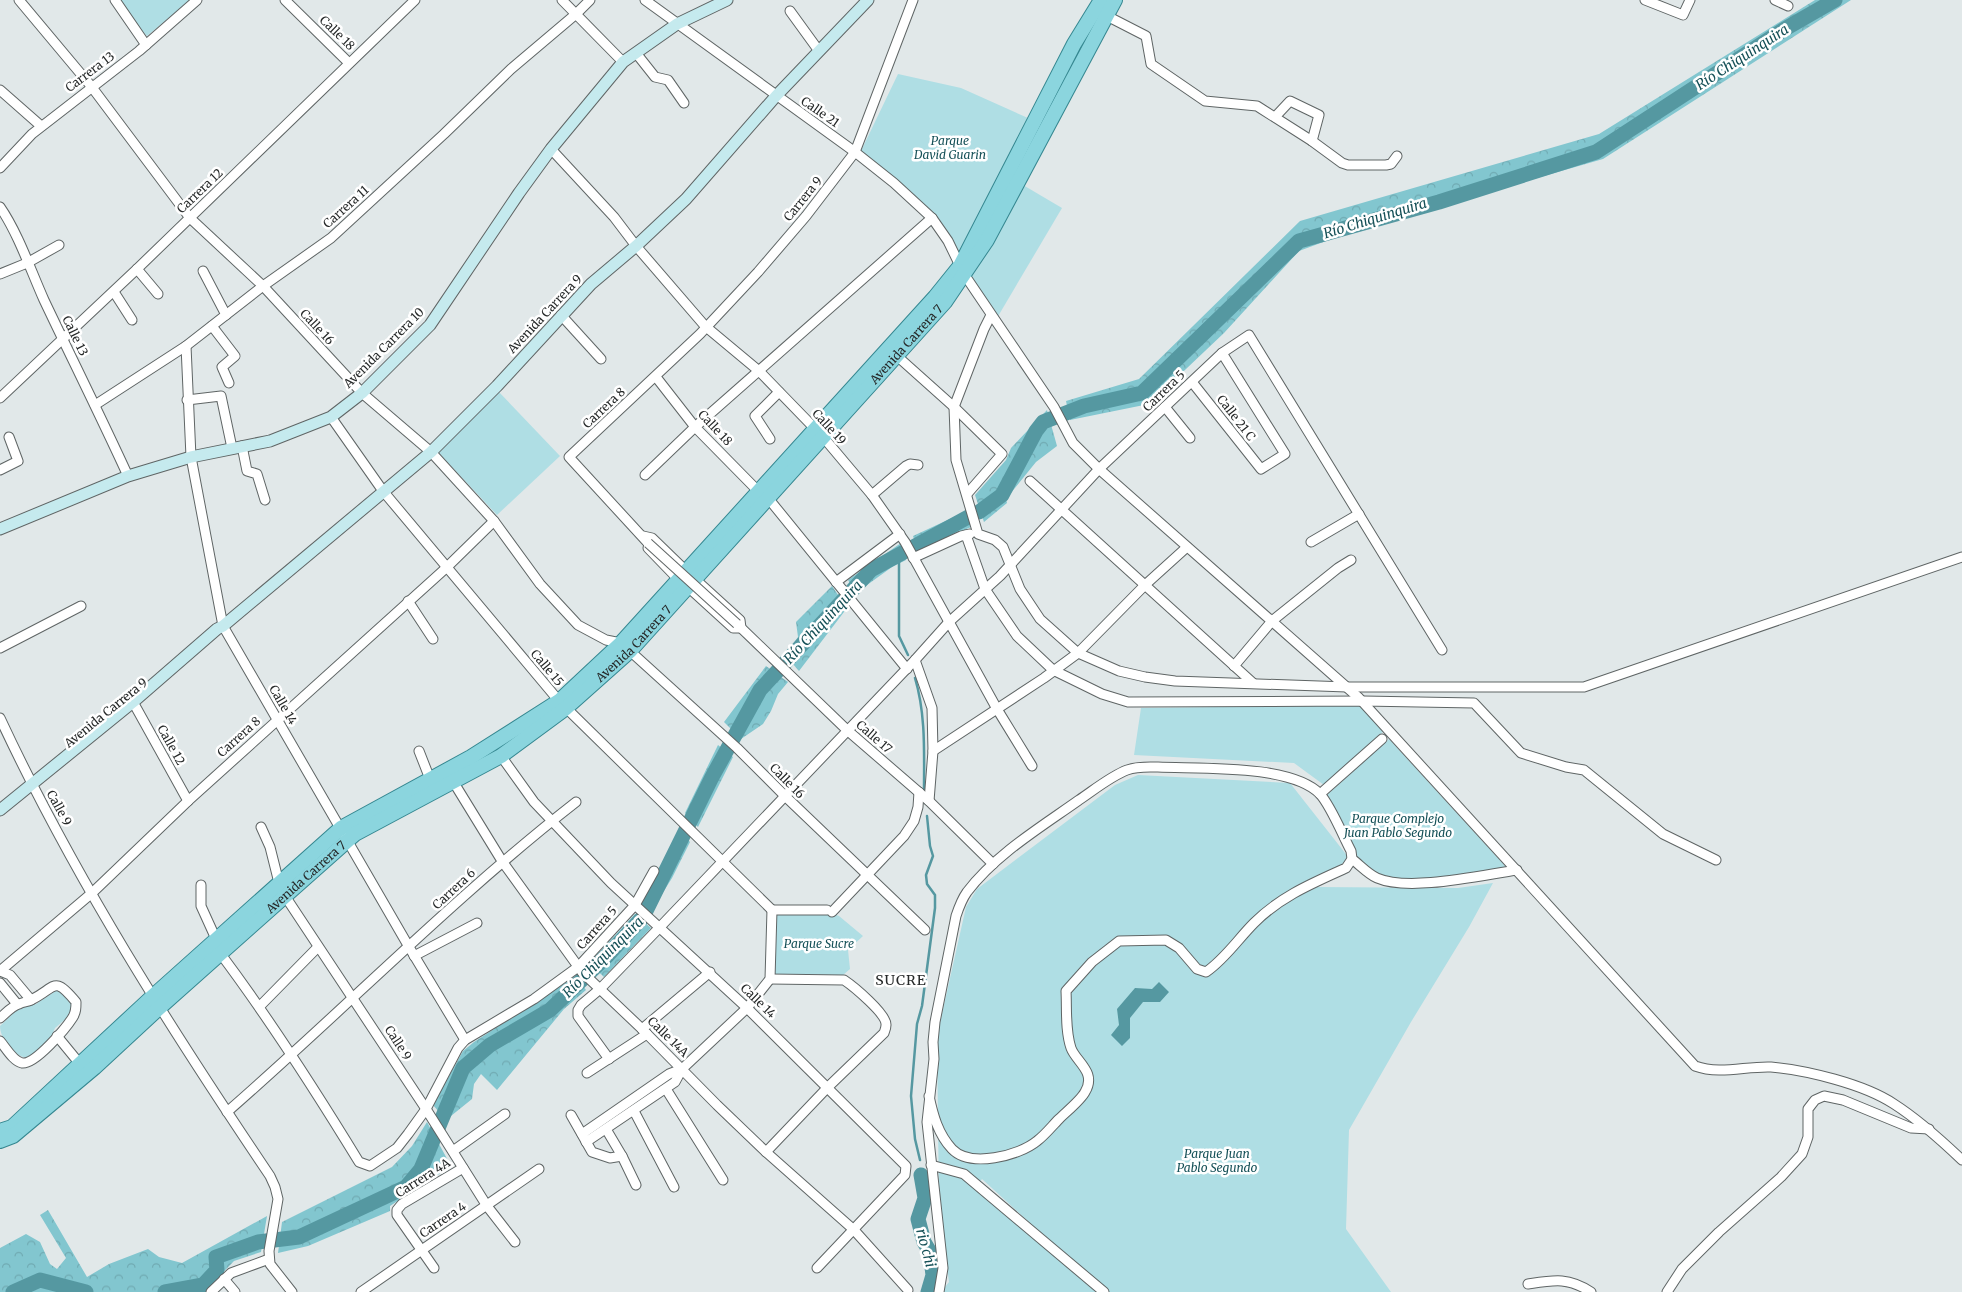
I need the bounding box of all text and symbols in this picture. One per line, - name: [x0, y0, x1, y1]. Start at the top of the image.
- street label: Calle 18: [317, 12, 358, 53]
- water label: Río Chiquinquira: [1692, 20, 1792, 94]
- street label: Carrera 13: [62, 48, 117, 95]
- street label: Calle 21: [798, 93, 843, 130]
- park label: Parque David Guarin: [913, 133, 986, 162]
- street label: Carrera 12: [174, 165, 226, 216]
- street label: Carrera 9: [780, 173, 825, 224]
- street label: Carrera 11: [320, 182, 372, 231]
- water label: Río Chiquinquira: [1321, 194, 1429, 242]
- street label: Avenida Carrera 9: [504, 271, 585, 357]
- street label: Avenida Carrera 7: [866, 301, 946, 388]
- street label: Avenida Carrera 10: [340, 304, 427, 392]
- street label: Calle 16: [297, 306, 338, 348]
- street label: Calle 13: [59, 313, 92, 358]
- street label: Carrera 5: [1139, 367, 1188, 414]
- street label: Carrera 8: [579, 384, 628, 431]
- street label: Calle 21 C: [1214, 392, 1259, 444]
- street label: Calle 19: [809, 406, 850, 448]
- street label: Calle 18: [695, 407, 736, 449]
- water label: Río Chiquinquira: [780, 577, 866, 667]
- street label: Avenida Carrera 7: [592, 602, 675, 686]
- street label: Calle 15: [528, 646, 567, 689]
- street label: Avenida Carrera 9: [61, 675, 150, 751]
- street label: Calle 14: [266, 682, 301, 728]
- street label: Carrera 8: [214, 713, 263, 760]
- street label: Calle 17: [853, 717, 895, 756]
- street label: Calle 12: [154, 722, 189, 767]
- street label: Calle 16: [767, 760, 808, 801]
- street label: Calle 9: [44, 787, 75, 828]
- park label: Parque Complejo Juan Pablo Segundo: [1342, 811, 1452, 840]
- street label: Avenida Carrera 7: [262, 837, 349, 917]
- street label: Carrera 6: [429, 865, 478, 912]
- street label: Carrera 5: [573, 903, 620, 952]
- water label: Río Chiquinquira: [559, 913, 647, 1001]
- park label: Parque Sucre: [784, 936, 854, 951]
- district label: SUCRE: [875, 971, 927, 989]
- street label: Calle 14: [738, 980, 780, 1021]
- street label: Calle 14A: [645, 1013, 692, 1060]
- street label: Calle 9: [382, 1023, 415, 1063]
- park label: Parque Juan Pablo Segundo: [1177, 1146, 1258, 1175]
- street label: Carrera 4A: [393, 1155, 453, 1200]
- street label: Carrera 4: [417, 1198, 469, 1241]
- water label: rio chi: [912, 1227, 940, 1269]

